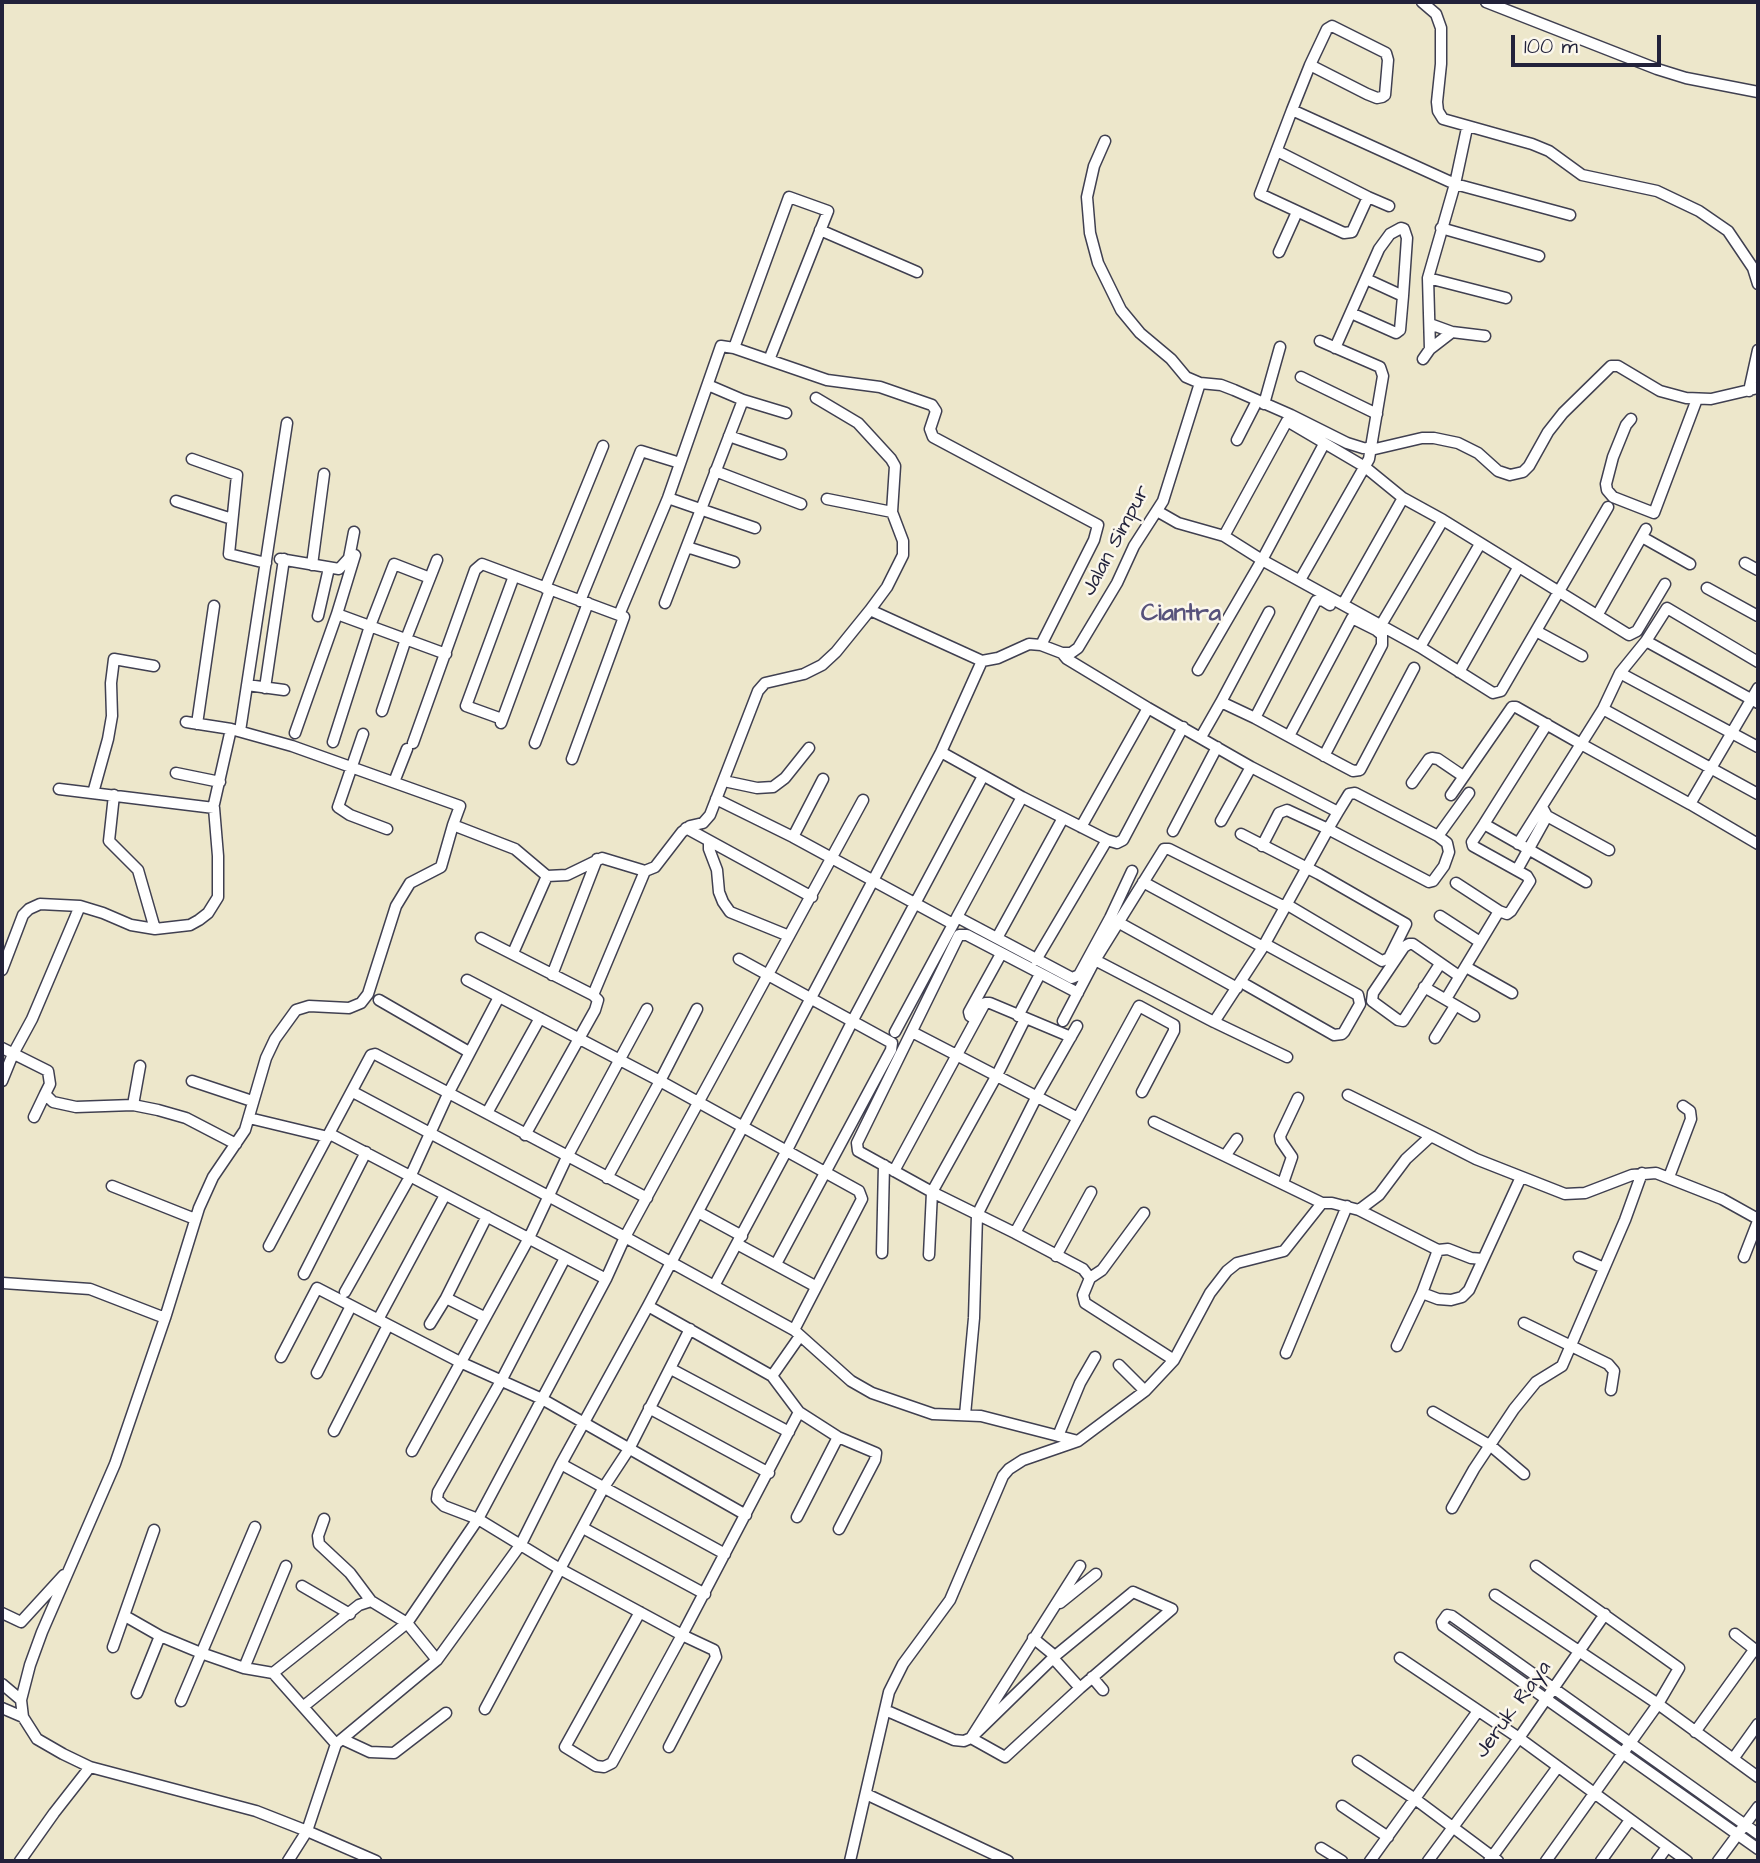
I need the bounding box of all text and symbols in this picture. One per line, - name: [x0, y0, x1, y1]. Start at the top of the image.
- scale bar: [1515, 21, 1666, 65]
- text: 100 m: [1524, 32, 1578, 61]
- street label: Jalan Simpur: [1077, 481, 1157, 601]
- district label: Ciantra: [1141, 601, 1221, 629]
- street label: Jeruk Raya: [1470, 1657, 1558, 1763]

